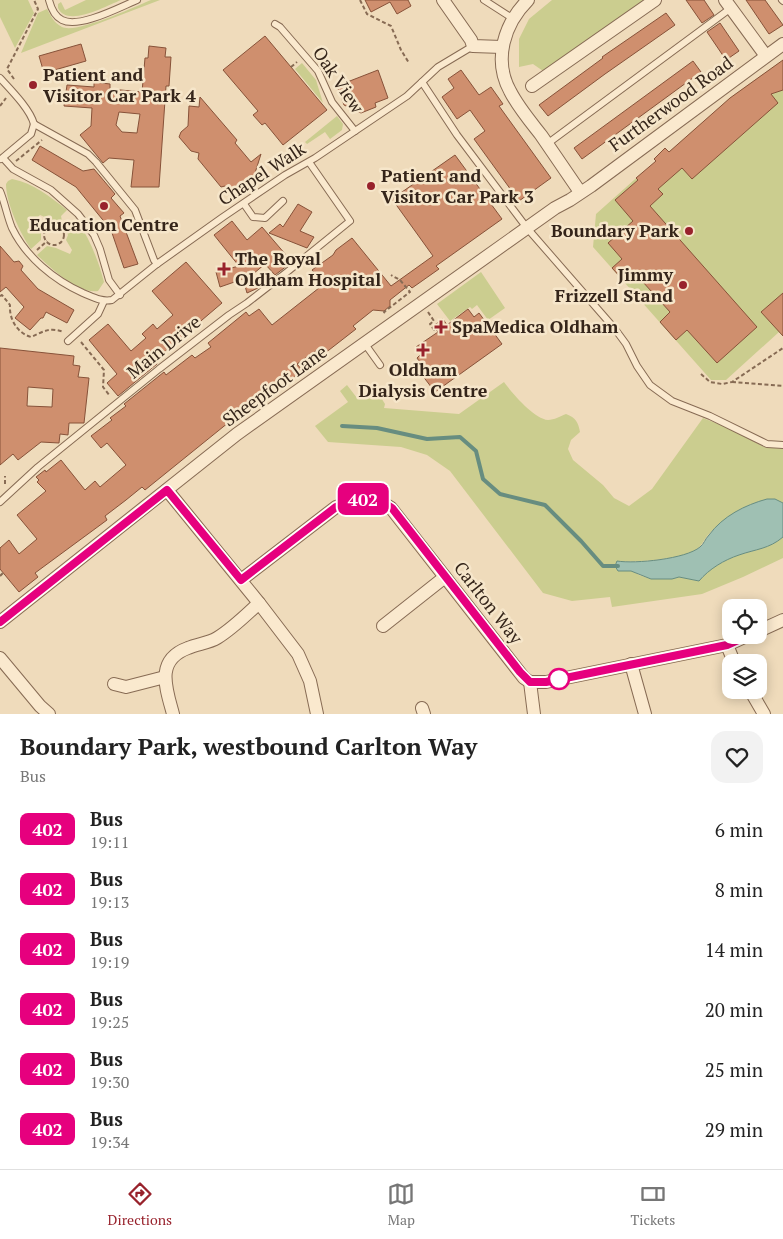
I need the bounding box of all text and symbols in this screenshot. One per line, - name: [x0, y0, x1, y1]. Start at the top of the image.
- street label: Oak View: [308, 41, 370, 118]
- street label: Furtherwood Road: [604, 50, 737, 156]
- place label: Patient and Visitor Car Park 4: [43, 62, 197, 107]
- marker: Patient and Visitor Car Park 4: [27, 79, 39, 91]
- street label: Chapel Walk: [213, 136, 310, 210]
- place label: Patient and Visitor Car Park 3: [381, 163, 534, 208]
- marker: Patient and Visitor Car Park 3: [365, 180, 377, 192]
- marker: Education Centre: [98, 200, 110, 212]
- place label: Education Centre: [29, 212, 179, 236]
- place label: Boundary Park: [551, 218, 679, 242]
- marker: Boundary Park: [683, 225, 695, 237]
- place label: The Royal Oldham Hospital: [235, 246, 381, 291]
- marker: The Royal Oldham Hospital: [217, 262, 231, 276]
- place label: Jimmy Frizzell Stand: [555, 262, 673, 307]
- marker: Jimmy Frizzell Stand: [677, 279, 689, 291]
- street label: Main Drive: [122, 309, 205, 383]
- place label: SpaMedica Oldham: [452, 314, 619, 338]
- marker: SpaMedica Oldham: [434, 320, 448, 334]
- street label: Sheepfoot Lane: [217, 339, 332, 431]
- marker: Oldham Dialysis Centre: [416, 343, 430, 357]
- place label: Oldham Dialysis Centre: [358, 357, 488, 402]
- line badge: 402: [334, 483, 392, 515]
- text: 402: [348, 487, 378, 511]
- street label: Carlton Way: [449, 556, 529, 649]
- map controls: [722, 599, 767, 699]
- button: locate: [722, 599, 767, 644]
- button: layers: [722, 654, 767, 699]
- unlabelled marker: [548, 668, 570, 690]
- text: Boundary Park, westbound Carlton Way: [20, 730, 477, 762]
- button: heart: [711, 731, 763, 783]
- text: Bus: [20, 765, 46, 787]
- text: Bus: [90, 806, 123, 831]
- text: 402: [32, 817, 63, 841]
- text: 6 min: [715, 817, 763, 842]
- text: 19:11: [90, 831, 129, 853]
- text: Bus: [90, 866, 123, 891]
- text: 402: [32, 877, 63, 901]
- text: 8 min: [715, 877, 763, 902]
- text: 19:13: [90, 891, 129, 913]
- text: Bus: [90, 926, 123, 951]
- text: 402: [32, 937, 63, 961]
- text: 14 min: [705, 937, 763, 962]
- text: 19:19: [90, 951, 129, 973]
- text: Bus: [90, 986, 123, 1011]
- text: 402: [32, 997, 63, 1021]
- text: 20 min: [705, 997, 763, 1022]
- text: 19:25: [90, 1011, 129, 1033]
- text: Bus: [90, 1046, 123, 1071]
- text: 402: [32, 1057, 63, 1081]
- text: 25 min: [705, 1057, 763, 1082]
- text: 19:30: [90, 1071, 129, 1093]
- text: Bus: [90, 1106, 123, 1131]
- text: 402: [32, 1117, 63, 1141]
- text: 29 min: [705, 1117, 763, 1142]
- text: 19:34: [90, 1131, 129, 1153]
- tab: Directions: [108, 1180, 172, 1229]
- tab: Map: [387, 1180, 415, 1229]
- tab: Tickets: [631, 1180, 675, 1229]

